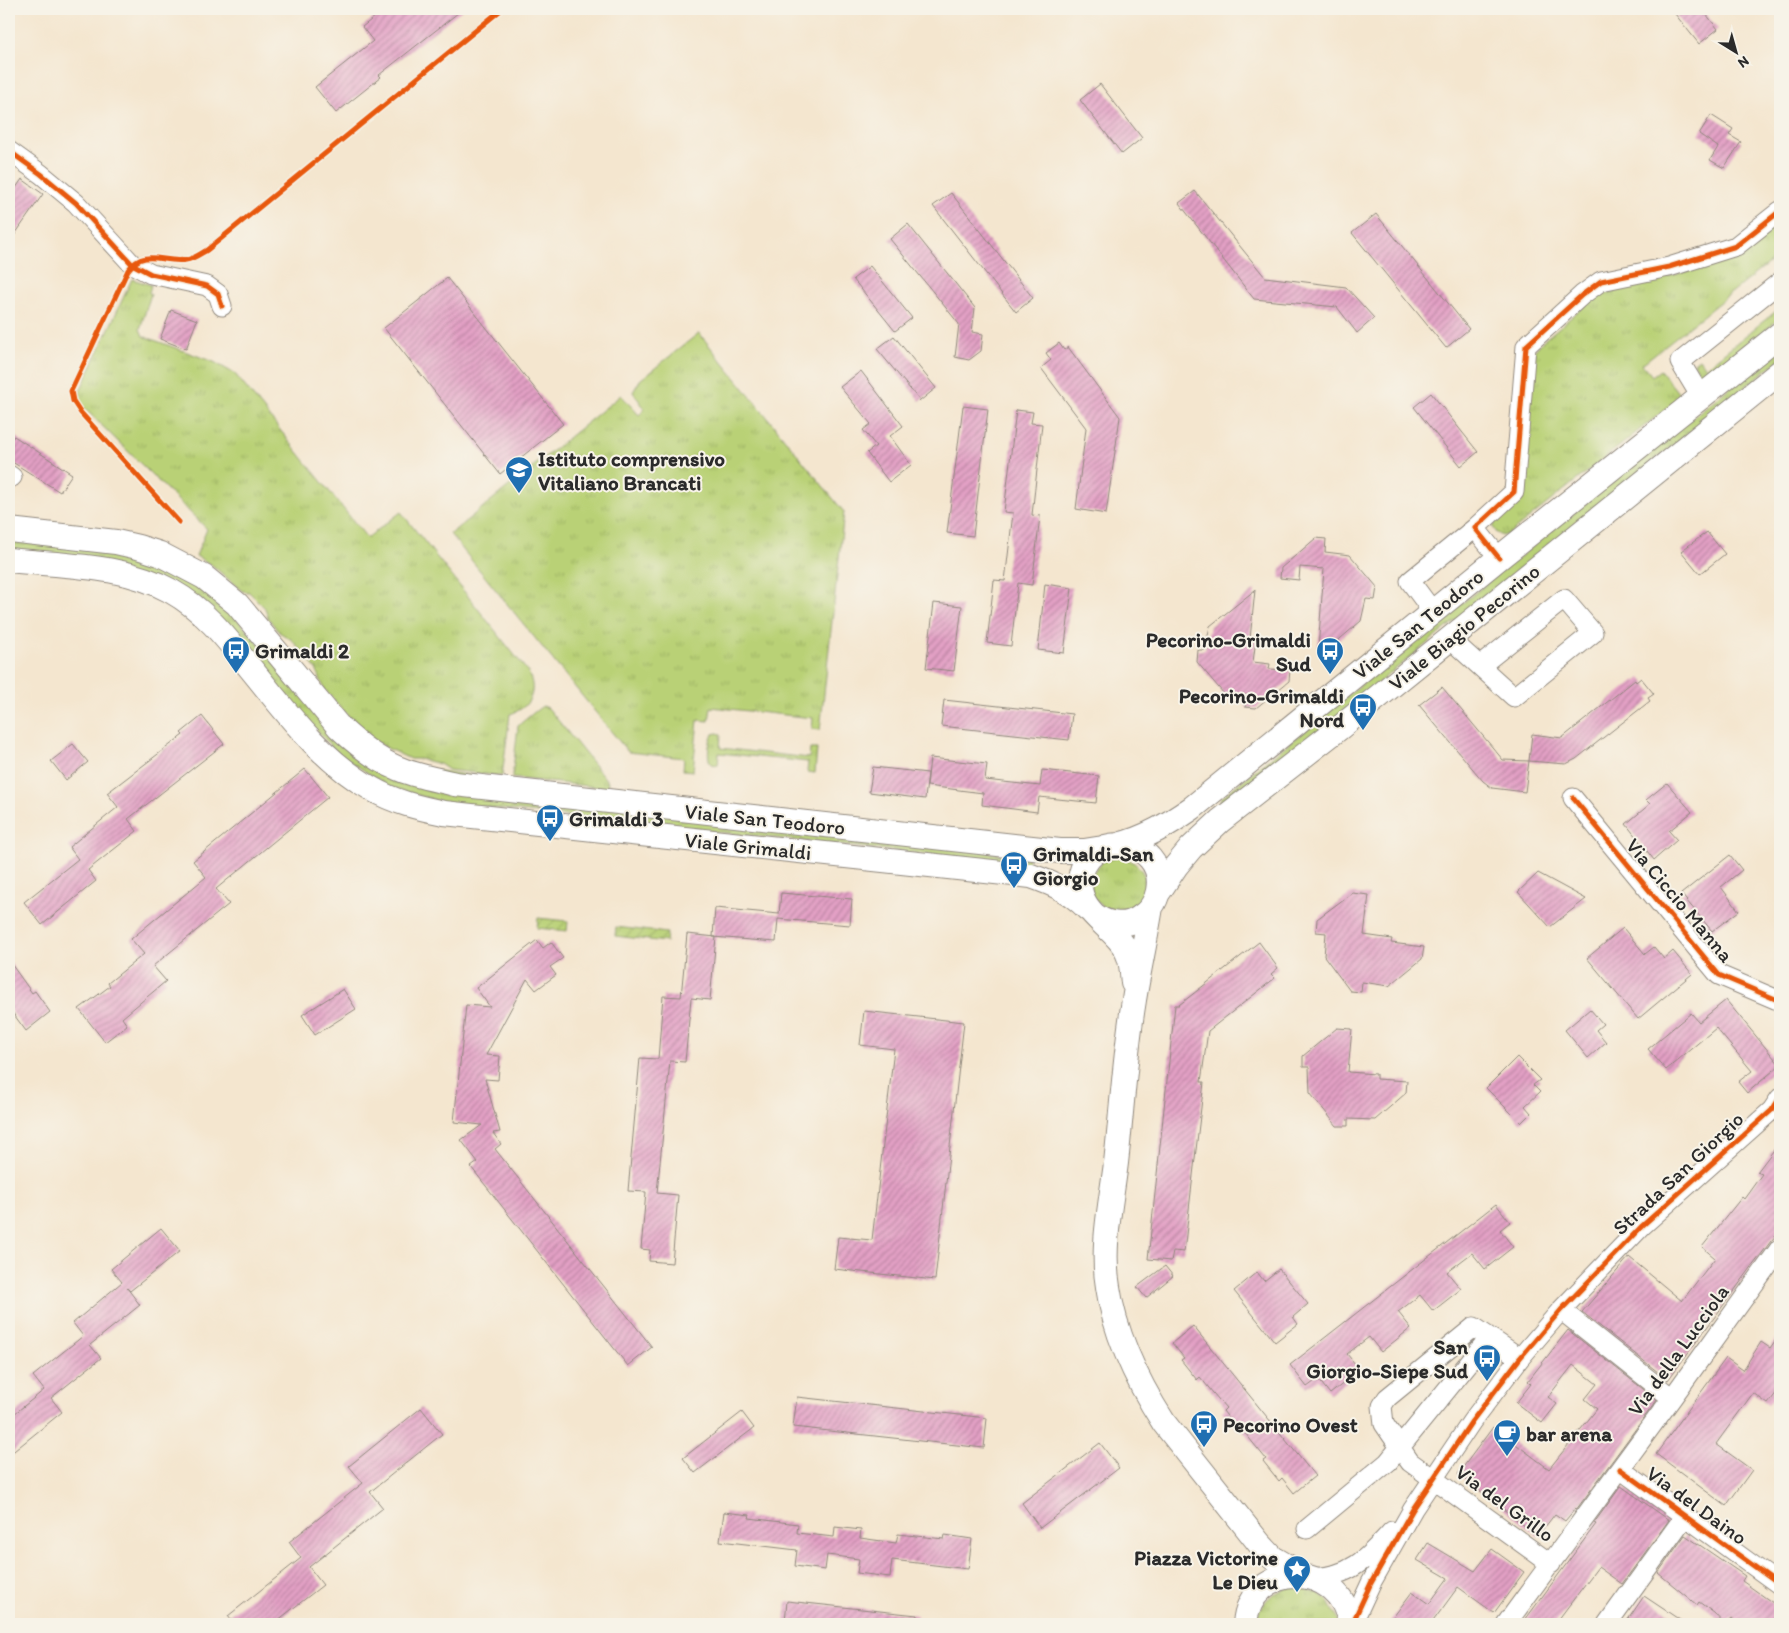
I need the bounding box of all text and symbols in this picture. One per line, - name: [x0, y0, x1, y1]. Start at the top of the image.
- north arrow: [1712, 28, 1762, 78]
- text: N: [1735, 52, 1752, 72]
- place label: Istituto comprensivo Vitaliano Brancati: [538, 446, 725, 495]
- school or university icon: Istituto comprensivo Vitaliano Brancati: [504, 455, 534, 494]
- street label: Viale Biagio Pecorino: [1383, 558, 1545, 696]
- street label: Viale San Teodoro: [1348, 564, 1488, 684]
- place label: Pecorino-Grimaldi Sud: [1146, 627, 1311, 676]
- bus stop icon: Grimaldi 2: [221, 635, 251, 674]
- bus stop icon: Pecorino-Grimaldi Sud: [1315, 636, 1345, 675]
- place label: Grimaldi 2: [255, 638, 349, 663]
- place label: Pecorino-Grimaldi Nord: [1179, 683, 1345, 732]
- bus stop icon: Pecorino-Grimaldi Nord: [1348, 692, 1378, 731]
- street label: Viale San Teodoro: [684, 798, 846, 840]
- bus stop icon: Grimaldi 3: [535, 803, 565, 842]
- place label: Grimaldi 3: [569, 806, 663, 831]
- street label: Viale Grimaldi: [683, 827, 813, 865]
- street label: Via Ciccio Manna: [1621, 833, 1739, 967]
- place label: Grimaldi-San Giorgio: [1033, 841, 1154, 891]
- bus stop icon: Grimaldi-San Giorgio: [999, 850, 1029, 889]
- street label: Strada San Giorgio: [1607, 1106, 1749, 1240]
- street label: Via della Lucciola: [1622, 1280, 1734, 1420]
- place label: San Giorgio-Siepe Sud: [1306, 1334, 1469, 1384]
- bus stop icon: San Giorgio-Siepe Sud: [1472, 1343, 1502, 1382]
- bus stop icon: Pecorino Ovest: [1189, 1409, 1219, 1448]
- place label: Pecorino Ovest: [1223, 1412, 1358, 1437]
- cafe icon: bar arena: [1492, 1418, 1522, 1457]
- place label: bar arena: [1526, 1421, 1613, 1446]
- street label: Via del Grillo: [1451, 1459, 1559, 1547]
- street label: Via del Daino: [1642, 1460, 1752, 1550]
- place label: Piazza Victorine Le Dieu: [1134, 1545, 1278, 1594]
- place icon: Piazza Victorine Le Dieu: [1282, 1554, 1312, 1593]

